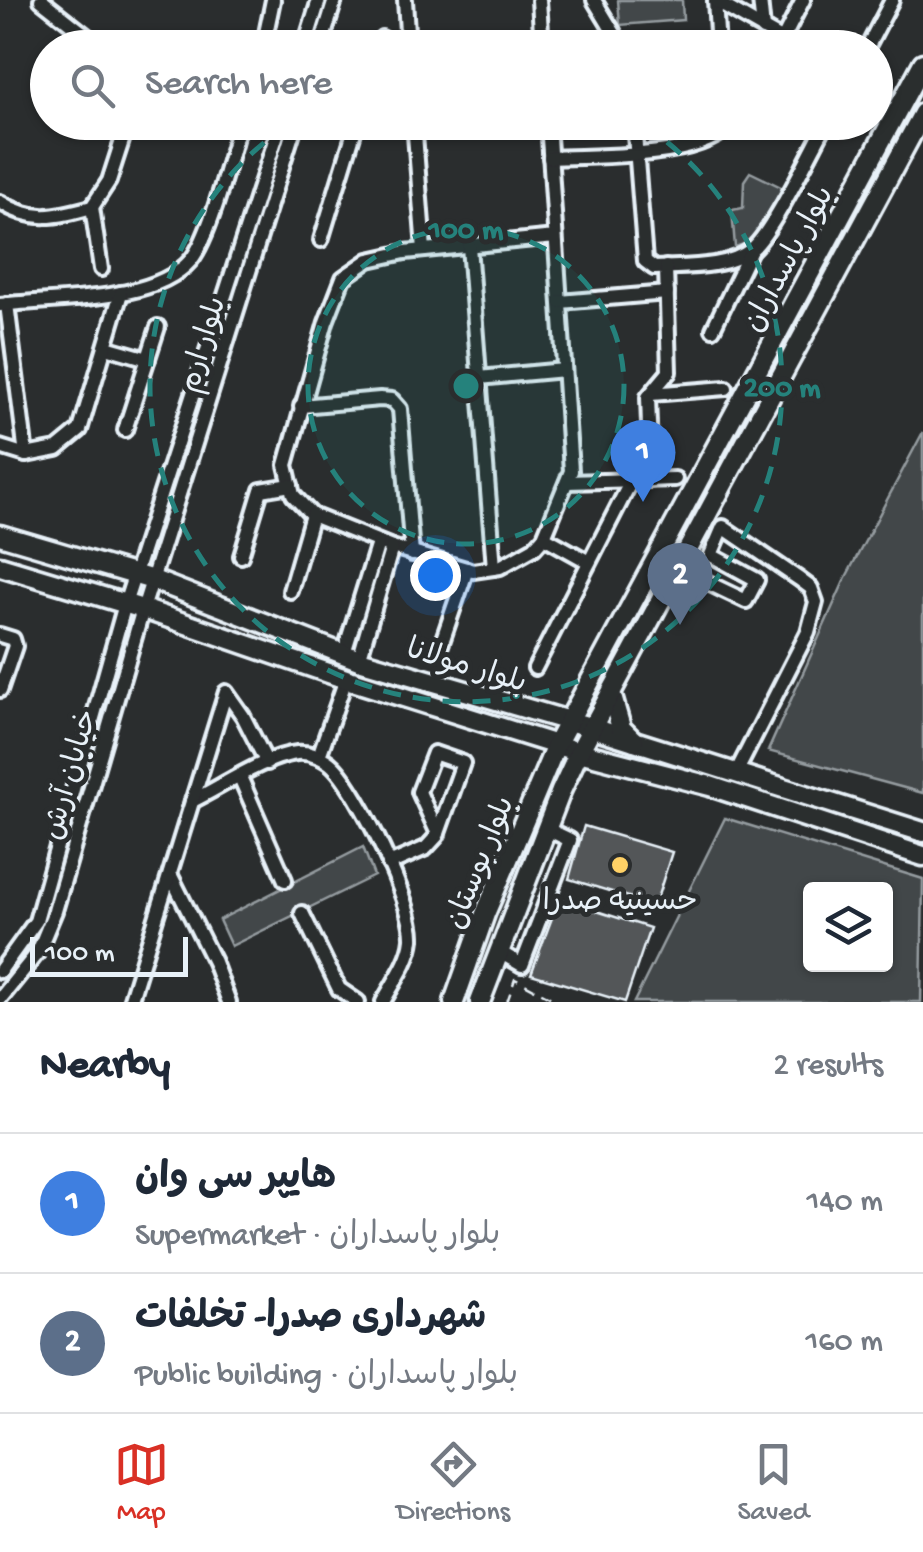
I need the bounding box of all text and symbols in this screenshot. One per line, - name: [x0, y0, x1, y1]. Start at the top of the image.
- search box: [30, 30, 893, 140]
- icon: search: [65, 58, 120, 113]
- text: Search here: [145, 63, 332, 107]
- street label: بلوار پاسداران: [737, 181, 844, 339]
- text: 100 m: [428, 215, 504, 250]
- street label: بلوار ارم: [174, 293, 236, 397]
- centre of rings: [448, 368, 484, 404]
- text: 200 m: [743, 373, 821, 408]
- pin: 1: [610, 420, 676, 502]
- pin: 2: [648, 542, 712, 625]
- your location: [410, 550, 461, 601]
- street label: بلوار مولانا: [401, 633, 530, 703]
- street label: خیابان آرش: [35, 705, 108, 844]
- street label: بلوار بوستان: [440, 792, 525, 935]
- marker: حسینیه صدرا: [609, 854, 631, 876]
- map controls: [803, 882, 893, 972]
- button: layers: [803, 882, 893, 972]
- place label: حسینیه صدرا: [542, 886, 698, 921]
- scale bar: [30, 932, 188, 976]
- text: 100 m: [45, 938, 115, 971]
- text: Nearby: [40, 1043, 170, 1092]
- text: 2 results: [773, 1048, 883, 1086]
- text: هایپر سی وان: [135, 1158, 336, 1202]
- text: 1: [66, 1184, 79, 1222]
- text: 140 m: [806, 1184, 883, 1222]
- text: Supermarket · بلوار پاسداران: [135, 1218, 500, 1256]
- text: شهرداری صدرا- تخلفات: [135, 1298, 486, 1342]
- text: 2: [65, 1324, 80, 1362]
- text: 160 m: [805, 1324, 883, 1362]
- text: Public building · بلوار پاسداران: [135, 1358, 518, 1396]
- tab: Map: [114, 1437, 169, 1530]
- tab: Directions: [396, 1437, 510, 1530]
- tab: Saved: [737, 1437, 809, 1530]

